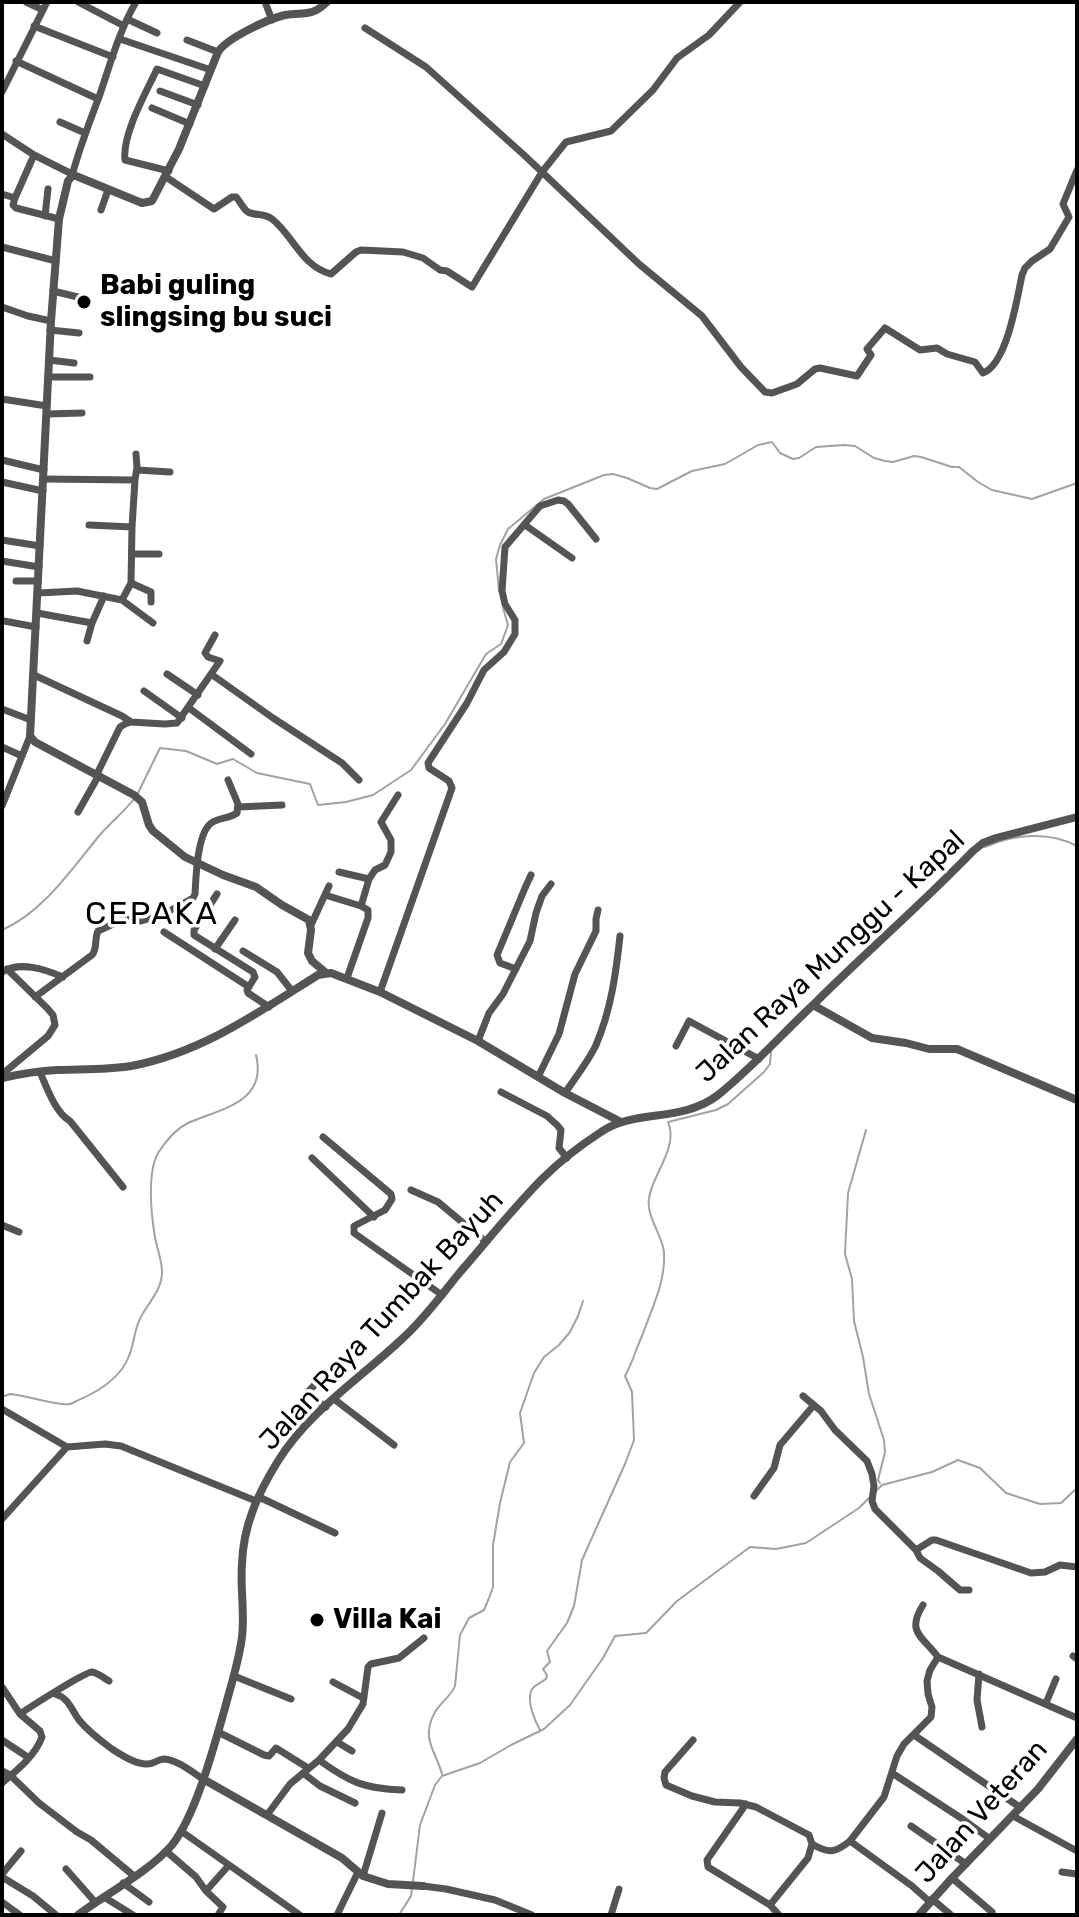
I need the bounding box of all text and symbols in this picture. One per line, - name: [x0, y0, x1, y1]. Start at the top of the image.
- place label: Babi guling slingsing bu suci: [100, 269, 332, 335]
- marker: Babi guling slingsing bu suci: [75, 293, 93, 311]
- street label: Jalan Raya Munggu - Kapal: [690, 824, 972, 1090]
- district label: CEPAKA: [85, 896, 219, 934]
- street label: Jalan Raya Tumbak Bayuh: [253, 1184, 511, 1458]
- place label: Villa Kai: [333, 1603, 442, 1637]
- marker: Villa Kai: [308, 1611, 326, 1629]
- street label: Jalan Veteran: [909, 1733, 1055, 1891]

